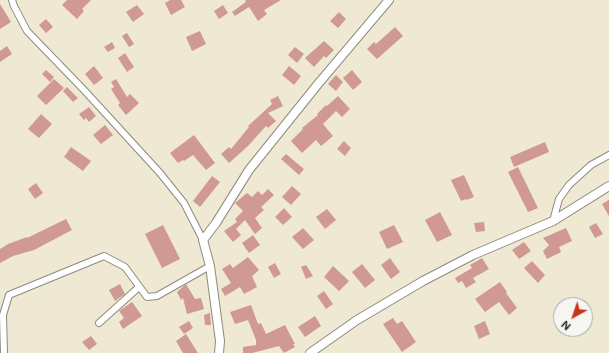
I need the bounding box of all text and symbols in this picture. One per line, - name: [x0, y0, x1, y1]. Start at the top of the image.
- north arrow: [553, 297, 593, 337]
- text: N: [558, 317, 574, 334]

